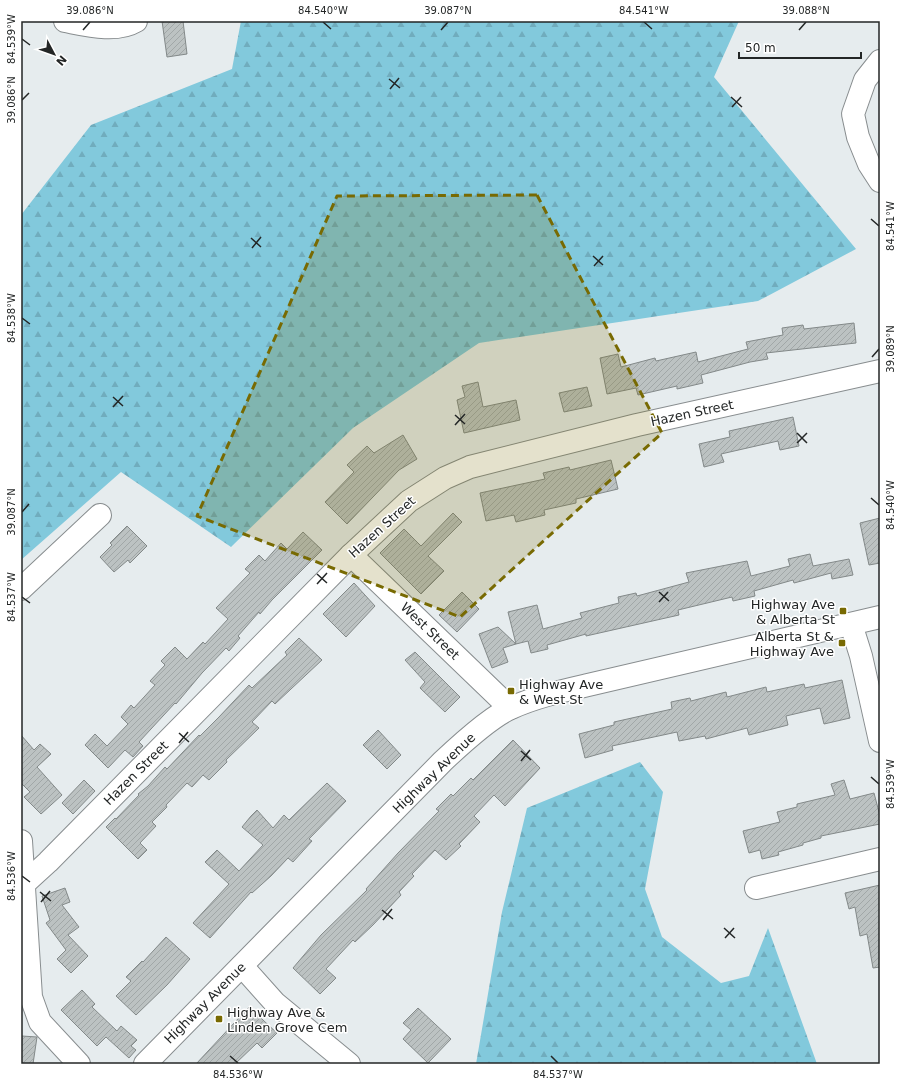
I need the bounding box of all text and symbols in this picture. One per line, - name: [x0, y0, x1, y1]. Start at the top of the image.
- text: 39.086°N: [66, 5, 114, 16]
- text: 84.540°W: [298, 5, 348, 16]
- text: 39.087°N: [424, 5, 472, 16]
- text: 84.541°W: [619, 5, 669, 16]
- text: 39.088°N: [782, 5, 830, 16]
- text: 84.539°W: [6, 14, 17, 64]
- north arrow: [34, 34, 74, 74]
- scale bar: [739, 34, 861, 60]
- text: 50 m: [745, 41, 776, 55]
- text: N: [53, 52, 69, 68]
- text: 39.086°N: [6, 76, 17, 124]
- text: 84.541°W: [885, 201, 896, 251]
- text: 84.538°W: [6, 293, 17, 343]
- text: 39.089°N: [885, 325, 896, 373]
- street label: Hazen Street: [649, 397, 735, 429]
- text: 84.540°W: [885, 480, 896, 530]
- text: 39.087°N: [6, 488, 17, 536]
- street label: Hazen Street: [346, 493, 418, 561]
- text: 84.537°W: [6, 572, 17, 622]
- place label: Highway Ave & Alberta St: [751, 597, 835, 627]
- street label: West Street: [398, 599, 462, 663]
- marker: Highway Ave & Alberta St: [838, 606, 848, 616]
- place label: Alberta St & Highway Ave: [750, 629, 834, 659]
- marker: Alberta St & Highway Ave: [837, 638, 847, 648]
- place label: Highway Ave & West St: [519, 677, 603, 707]
- marker: Highway Ave & West St: [506, 686, 516, 696]
- street label: Highway Avenue: [390, 730, 478, 816]
- street label: Hazen Street: [101, 738, 171, 808]
- text: 84.539°W: [885, 759, 896, 809]
- text: 84.536°W: [6, 851, 17, 901]
- street label: Highway Avenue: [161, 959, 249, 1047]
- place label: Highway Ave & Linden Grove Cem: [227, 1005, 347, 1035]
- marker: Highway Ave & Linden Grove Cem: [214, 1014, 224, 1024]
- text: 84.536°W: [213, 1069, 263, 1080]
- text: 84.537°W: [533, 1069, 583, 1080]

